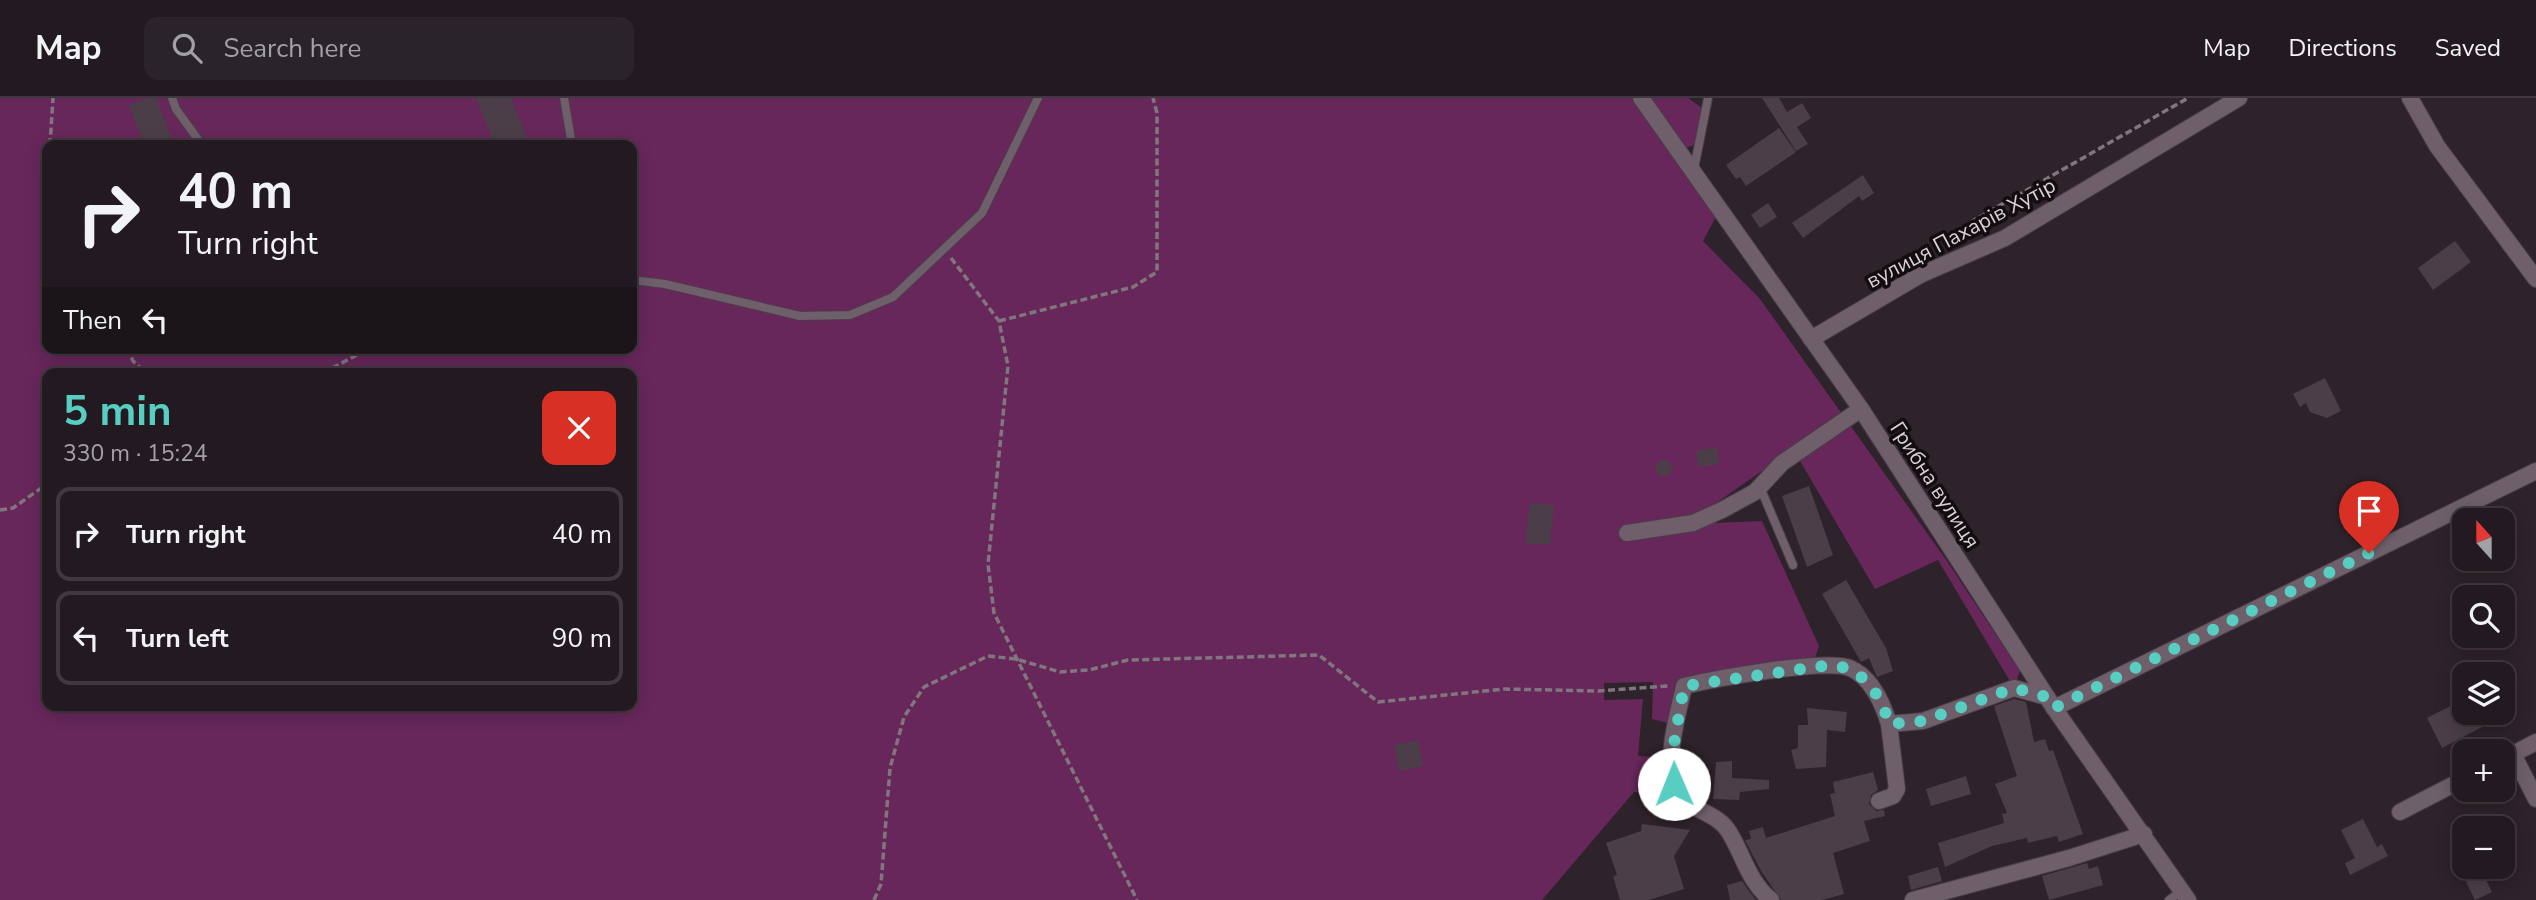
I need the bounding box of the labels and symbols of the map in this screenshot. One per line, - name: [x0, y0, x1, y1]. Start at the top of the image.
- street label: вулиця Пахарів Хутір: [1861, 171, 2061, 295]
- street label: Грибна вулиця: [1884, 416, 1986, 554]
- pin: [2339, 481, 2399, 553]
- north arrow: [2452, 508, 2515, 570]
- position arrow: [1637, 747, 1711, 821]

